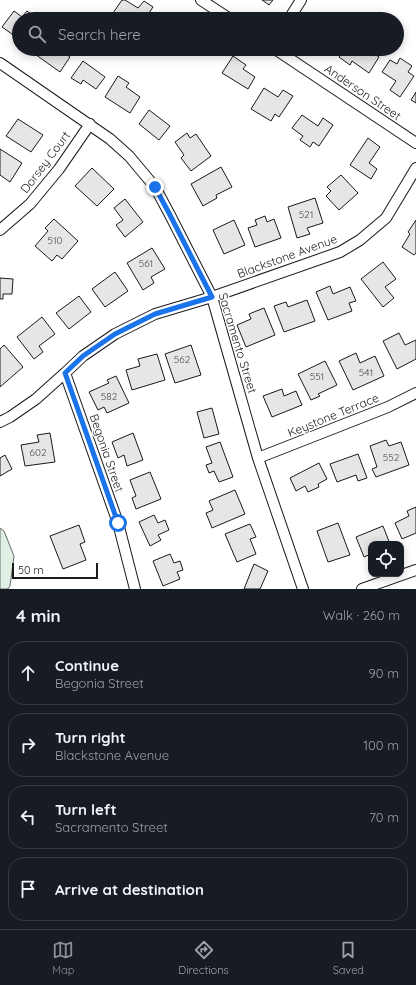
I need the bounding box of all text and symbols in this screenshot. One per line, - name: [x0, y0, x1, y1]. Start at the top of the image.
- search box: [12, 12, 404, 56]
- icon: search: [26, 23, 48, 45]
- text: Search here: [58, 25, 141, 44]
- street label: Anderson Street: [322, 61, 404, 123]
- street label: Dorsey Court: [17, 128, 73, 196]
- route end: [146, 178, 164, 196]
- house number: 521: [299, 208, 313, 221]
- street label: Blackstone Avenue: [235, 231, 339, 281]
- house number: 510: [47, 234, 63, 247]
- house number: 561: [139, 257, 153, 270]
- street label: Sacramento Street: [216, 291, 260, 395]
- house number: 562: [174, 353, 191, 366]
- house number: 541: [359, 366, 373, 379]
- house number: 551: [310, 370, 324, 383]
- house number: 582: [101, 390, 118, 403]
- street label: Keystone Terrace: [285, 390, 381, 440]
- street label: Begonia Street: [87, 412, 127, 494]
- house number: 602: [30, 446, 47, 459]
- house number: 552: [383, 451, 400, 464]
- route start: [109, 514, 127, 532]
- map controls: [368, 541, 404, 577]
- button: locate: [368, 541, 404, 577]
- scale bar: [12, 561, 98, 580]
- text: 50 m: [18, 563, 44, 577]
- text: 4 min: [16, 605, 61, 626]
- text: Walk · 260 m: [323, 607, 400, 623]
- text: Continue: [55, 656, 119, 675]
- icon: ahead: [17, 662, 39, 684]
- text: 90 m: [369, 665, 399, 681]
- text: Begonia Street: [55, 675, 144, 691]
- text: Turn right: [55, 728, 126, 747]
- icon: right: [17, 734, 39, 756]
- text: 100 m: [363, 737, 399, 753]
- text: Blackstone Avenue: [55, 747, 169, 763]
- text: Turn left: [55, 800, 117, 819]
- icon: left: [17, 806, 39, 828]
- text: 70 m: [369, 809, 399, 825]
- text: Sacramento Street: [55, 819, 168, 835]
- icon: arrive: [17, 878, 39, 900]
- text: Arrive at destination: [55, 880, 204, 899]
- tab: Map: [52, 939, 74, 977]
- tab: Directions: [178, 939, 229, 977]
- tab: Saved: [333, 939, 364, 977]

